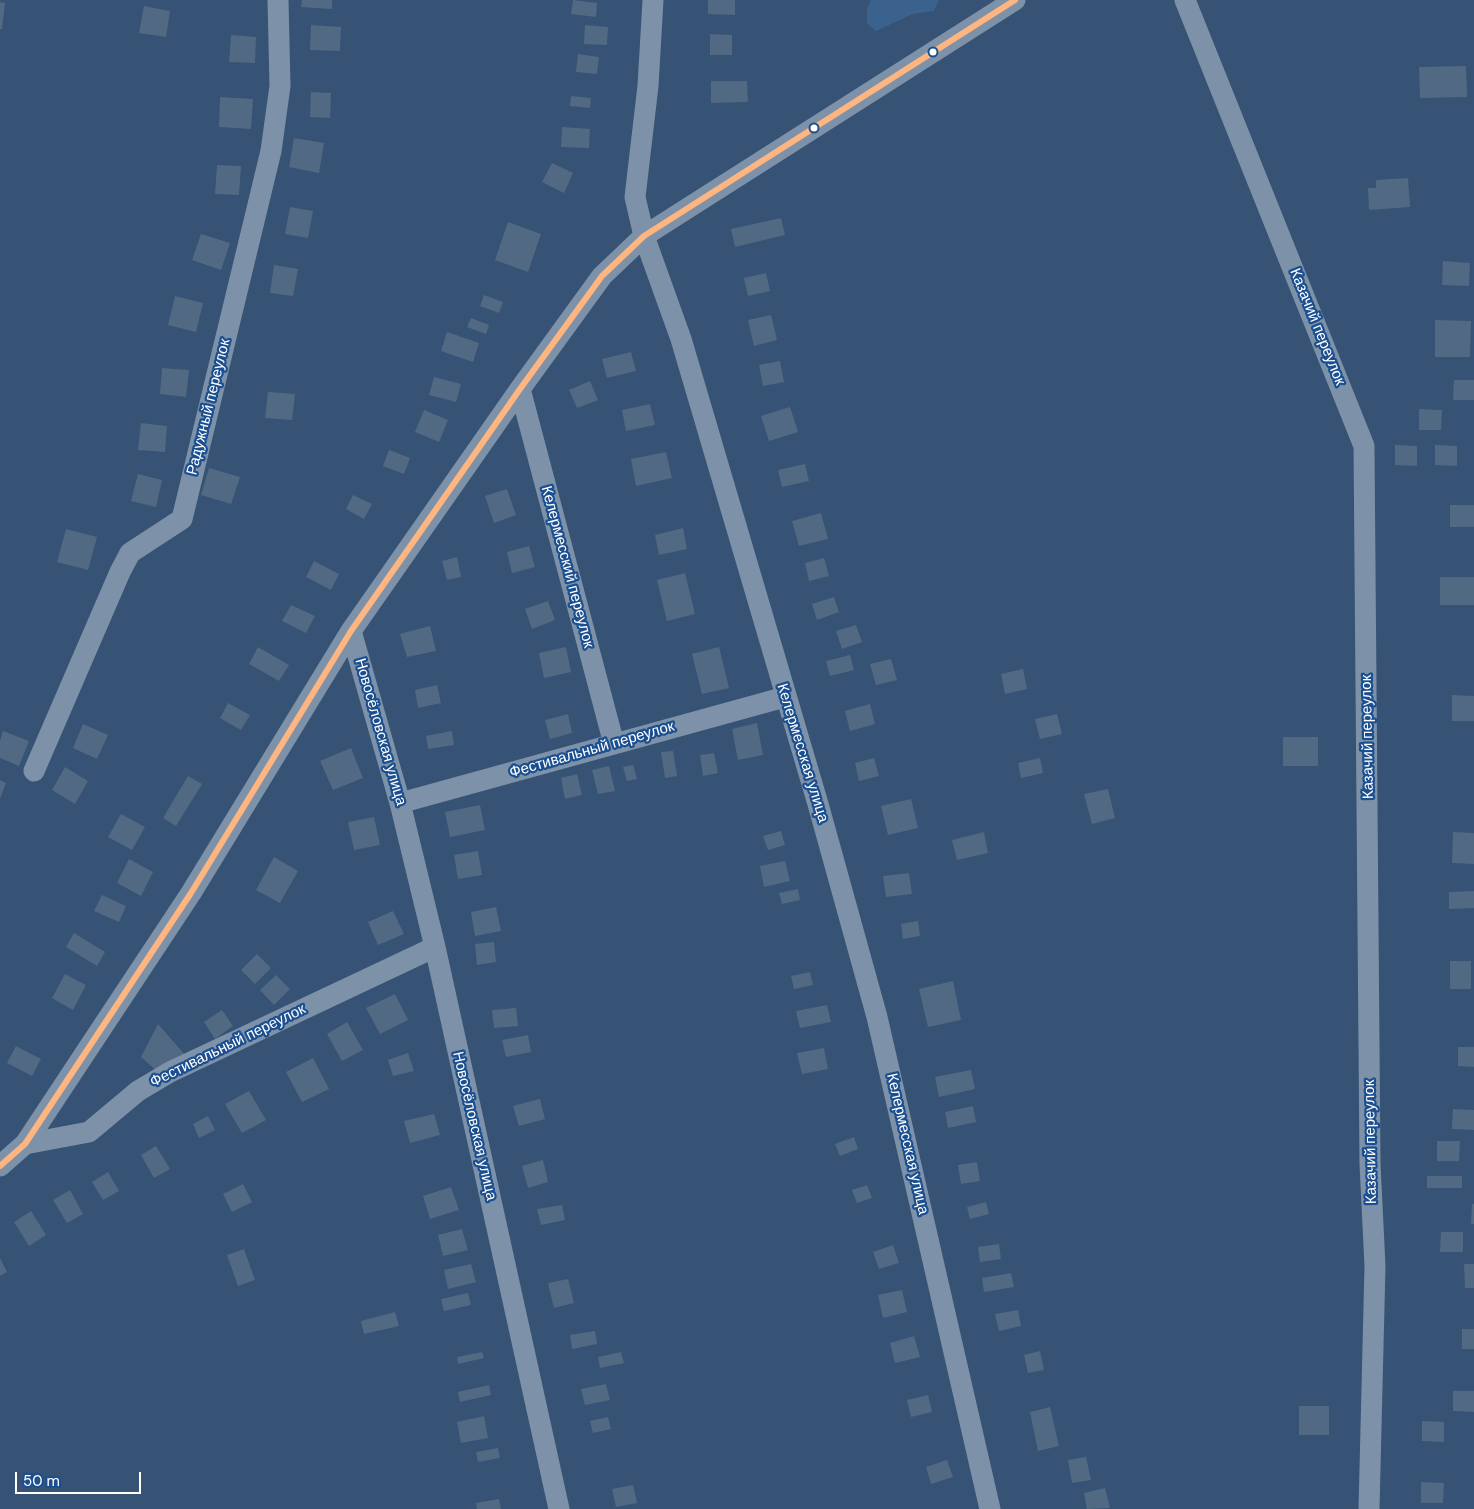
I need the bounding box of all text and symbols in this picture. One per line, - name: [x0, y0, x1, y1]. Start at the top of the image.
- unlabelled marker: [928, 47, 938, 57]
- unlabelled marker: [809, 123, 819, 133]
- street label: Казачий переулок: [1285, 266, 1349, 388]
- street label: Радужный переулок: [183, 337, 235, 477]
- street label: Келермесский переулок: [537, 484, 597, 650]
- street label: Новосёловская улица: [350, 656, 410, 808]
- street label: Казачий переулок: [1358, 675, 1378, 799]
- street label: Келермесская улица: [772, 681, 832, 825]
- street label: Фестивальный переулок: [508, 718, 676, 782]
- street label: Фестивальный переулок: [147, 1001, 309, 1091]
- street label: Новосёловская улица: [448, 1050, 500, 1202]
- street label: Келермесская улица: [882, 1072, 932, 1216]
- street label: Казачий переулок: [1361, 1080, 1381, 1204]
- scale bar: [18, 1462, 144, 1494]
- text: 50 m: [23, 1471, 60, 1491]

